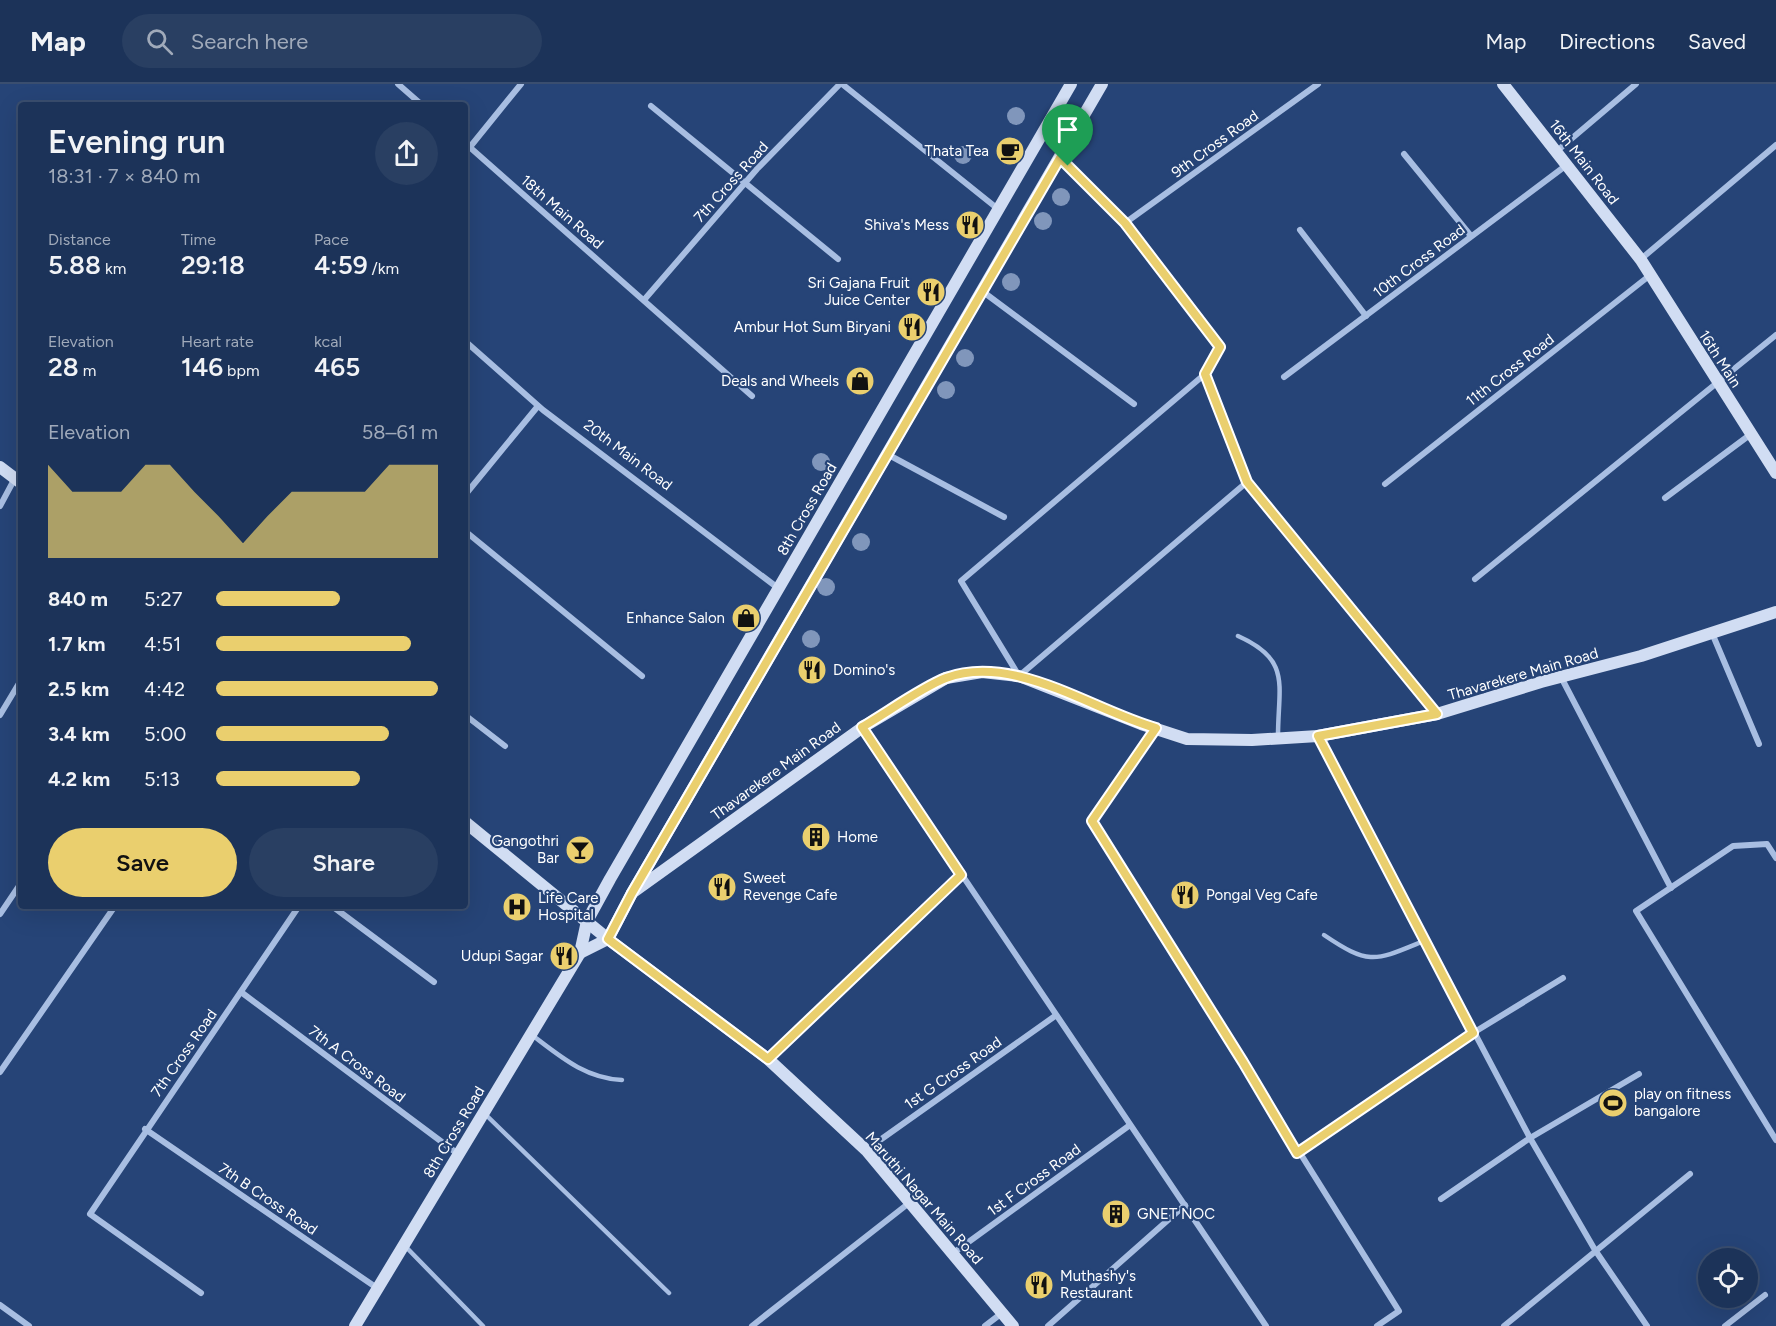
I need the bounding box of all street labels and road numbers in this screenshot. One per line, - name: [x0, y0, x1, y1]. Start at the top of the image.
- street label: 9th Cross Road: [1168, 106, 1262, 182]
- street label: 16th Main Road: [1545, 116, 1623, 208]
- street label: 7th Cross Road: [690, 138, 772, 226]
- street label: 18th Main Road: [517, 171, 607, 253]
- street label: 10th Cross Road: [1370, 221, 1468, 301]
- street label: 16th Main: [1695, 327, 1745, 391]
- street label: 11th Cross Road: [1462, 330, 1558, 410]
- street label: 20th Main Road: [580, 416, 676, 494]
- street label: 8th Cross Road: [773, 460, 841, 558]
- street label: Thavarekere Main Road: [1446, 644, 1600, 704]
- street label: Thavarekere Main Road: [708, 718, 844, 824]
- street label: 7th Cross Road: [147, 1006, 221, 1100]
- street label: 7th A Cross Road: [305, 1022, 409, 1106]
- street label: 1st G Cross Road: [901, 1033, 1005, 1113]
- street label: 8th Cross Road: [420, 1083, 488, 1181]
- street label: Maruthi Nagar Main Road: [861, 1128, 987, 1268]
- street label: 1st F Cross Road: [984, 1140, 1084, 1220]
- street label: 7th B Cross Road: [215, 1159, 321, 1239]

